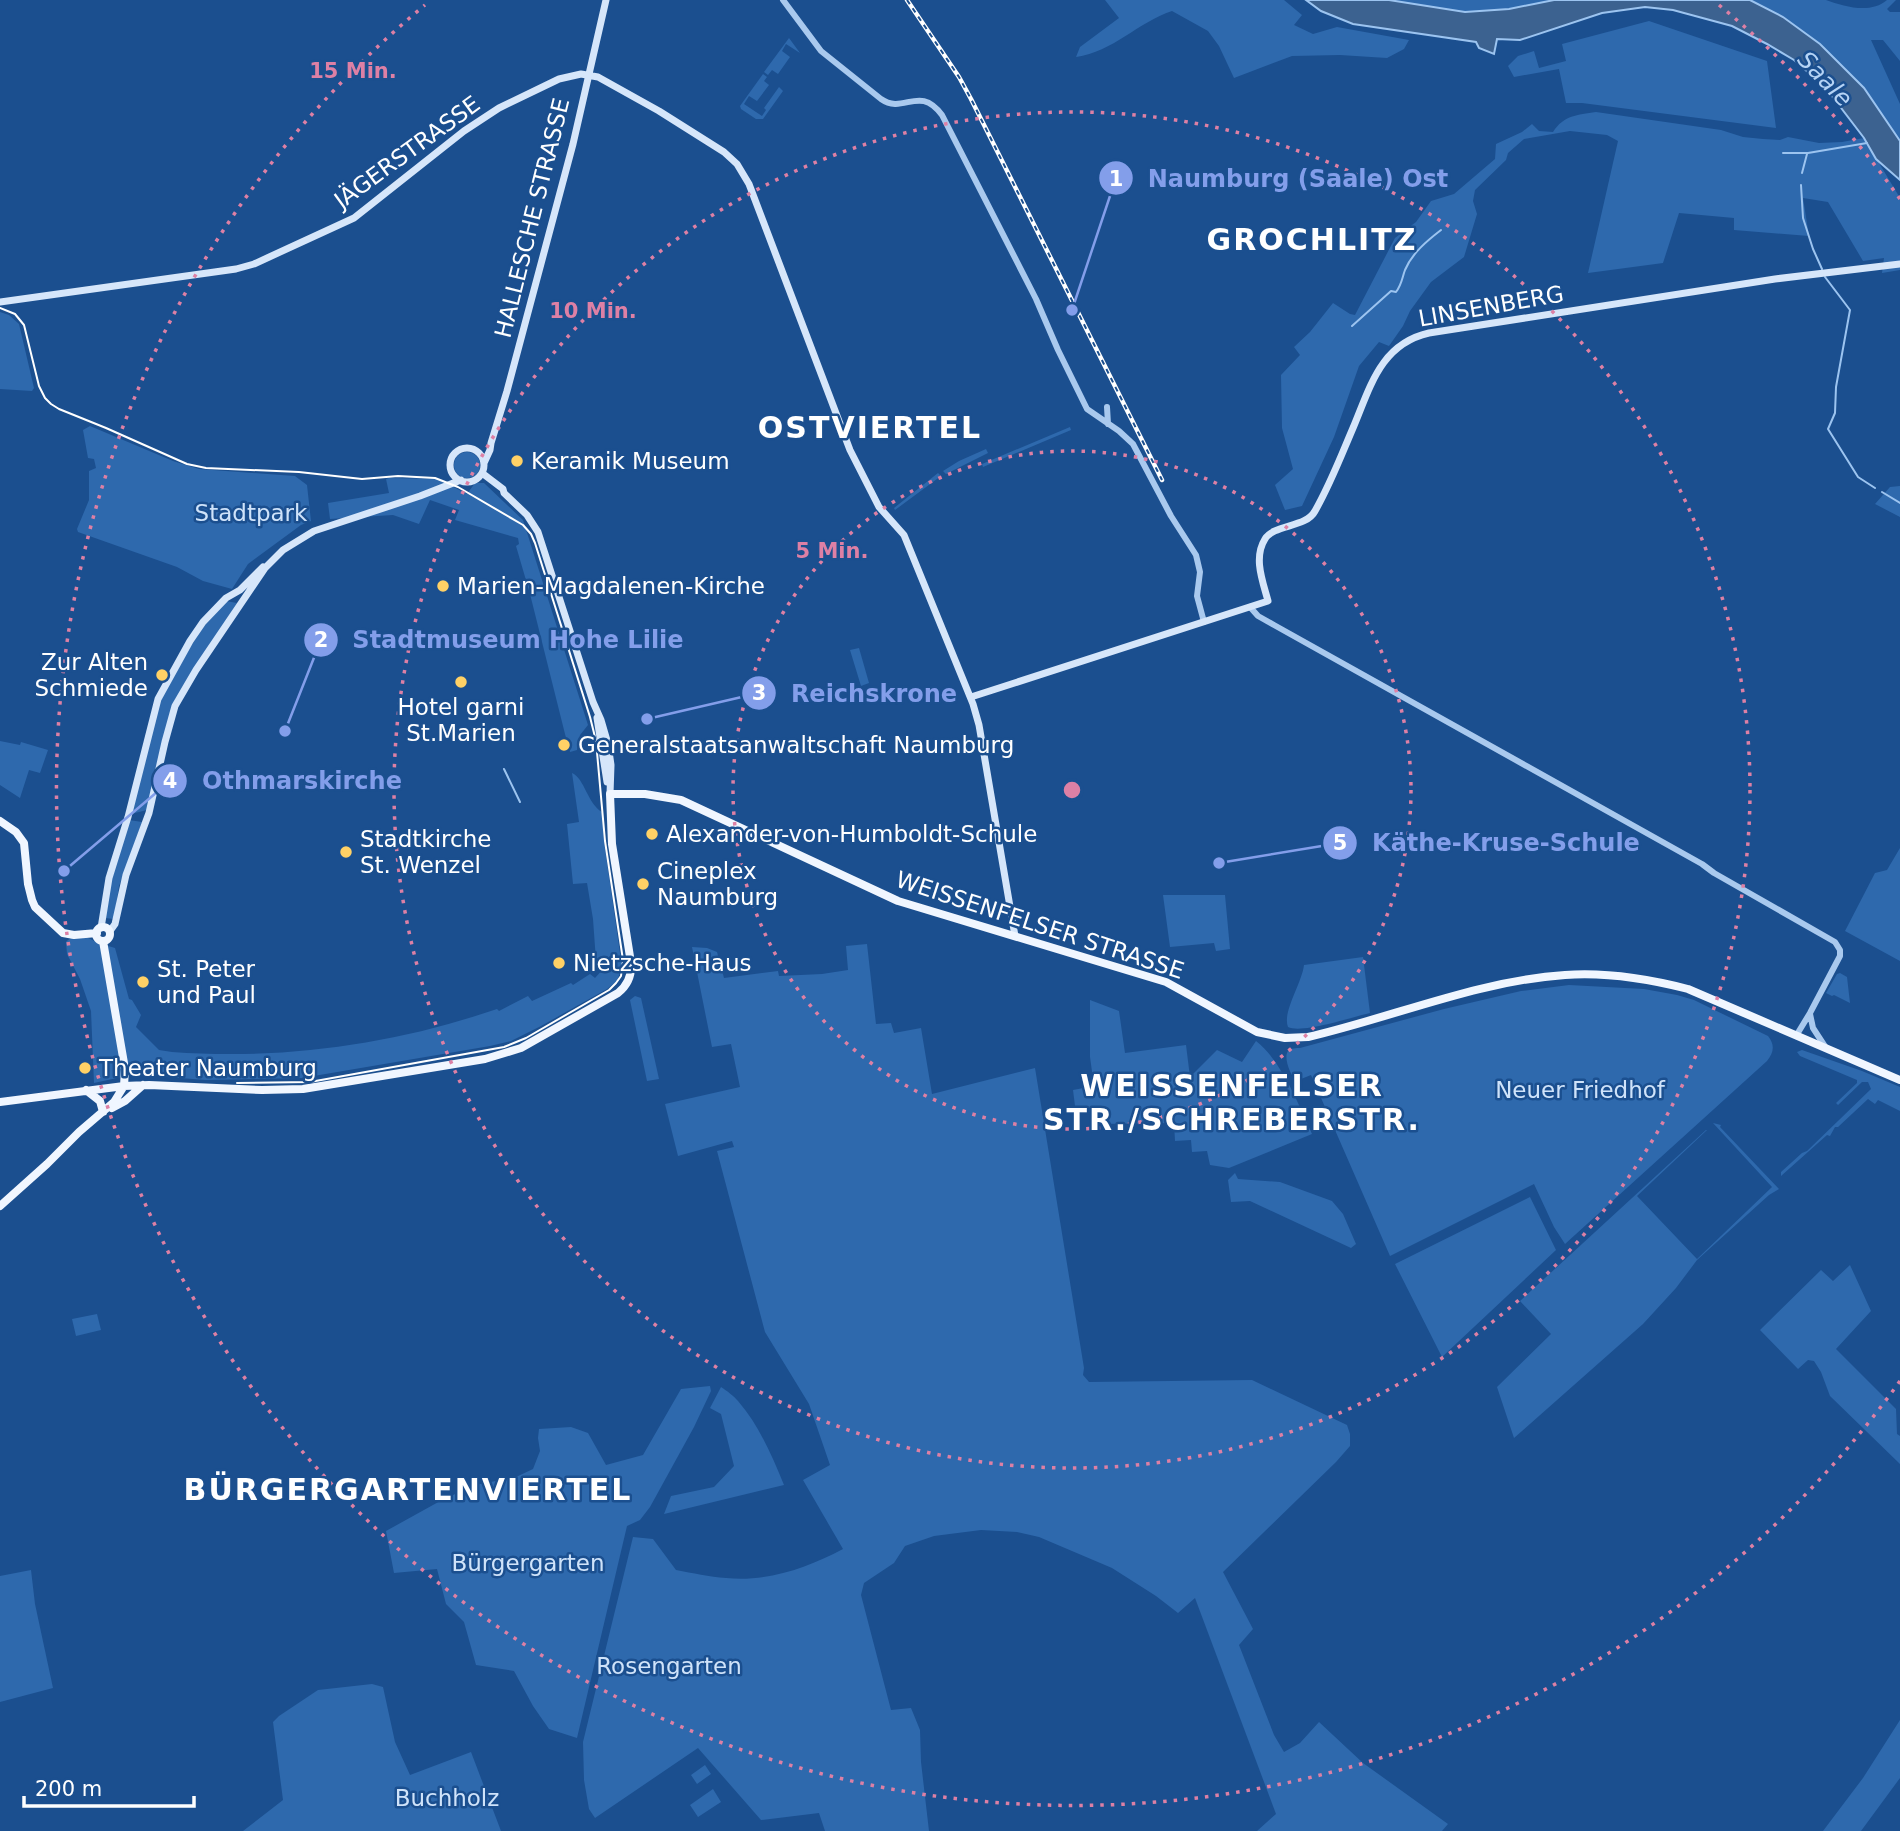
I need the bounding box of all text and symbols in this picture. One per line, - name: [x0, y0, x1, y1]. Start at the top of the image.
- water label: Saale: [1792, 46, 1858, 112]
- text: 15 Min.: [309, 59, 397, 83]
- street label: JÄGERSTRASSE: [327, 90, 485, 215]
- street label: HALLESCHE STRASSE: [490, 95, 574, 341]
- callout: Naumburg (Saale) Ost: [1099, 156, 1462, 201]
- text: Naumburg (Saale) Ost: [1148, 165, 1448, 193]
- text: 1: [1109, 167, 1123, 191]
- district label: GROCHLITZ: [1207, 222, 1417, 257]
- street label: LINSENBERG: [1416, 280, 1566, 332]
- text: 10 Min.: [549, 299, 637, 323]
- district label: OSTVIERTEL: [758, 410, 982, 445]
- place label: Keramik Museum: [531, 448, 730, 474]
- marker: Keramik Museum: [509, 453, 525, 469]
- park label: Stadtpark: [195, 500, 308, 526]
- text: 5 Min.: [796, 539, 868, 563]
- place label: Marien-Magdalenen-Kirche: [457, 573, 765, 599]
- marker: Marien-Magdalenen-Kirche: [435, 578, 451, 594]
- callout: Stadtmuseum Hohe Lilie: [304, 617, 698, 662]
- text: Stadtmuseum Hohe Lilie: [352, 626, 684, 654]
- text: 2: [314, 628, 328, 652]
- place label: Zur Alten Schmiede: [34, 649, 148, 701]
- marker: Zur Alten Schmiede: [154, 667, 170, 683]
- callout: Reichskrone: [742, 671, 971, 716]
- marker: Hotel garni St.Marien: [453, 674, 469, 690]
- text: Reichskrone: [791, 680, 957, 708]
- text: 3: [752, 681, 766, 705]
- place label: Hotel garni St.Marien: [398, 694, 524, 746]
- place label: Generalstaatsanwaltschaft Naumburg: [578, 732, 1014, 758]
- marker: Generalstaatsanwaltschaft Naumburg: [556, 737, 572, 753]
- callout: Othmarskirche: [153, 758, 416, 803]
- text: Othmarskirche: [202, 767, 402, 795]
- text: 4: [163, 769, 177, 793]
- centre of rings: [1060, 778, 1084, 802]
- callout: Käthe-Kruse-Schule: [1323, 820, 1653, 865]
- place label: Alexander-von-Humboldt-Schule: [666, 821, 1037, 847]
- place label: Stadtkirche St. Wenzel: [360, 826, 491, 878]
- marker: Alexander-von-Humboldt-Schule: [644, 826, 660, 842]
- text: Käthe-Kruse-Schule: [1372, 829, 1640, 857]
- text: 5: [1333, 831, 1347, 855]
- marker: Stadtkirche St. Wenzel: [338, 844, 354, 860]
- place label: Cineplex Naumburg: [657, 858, 778, 910]
- street label: WEISSENFELSER STRASSE: [893, 866, 1187, 984]
- marker: Cineplex Naumburg: [635, 876, 651, 892]
- place label: Nietzsche-Haus: [573, 950, 751, 976]
- marker: Nietzsche-Haus: [551, 955, 567, 971]
- place label: St. Peter und Paul: [157, 956, 256, 1008]
- marker: St. Peter und Paul: [135, 974, 151, 990]
- place label: Theater Naumburg: [98, 1055, 317, 1081]
- marker: Theater Naumburg: [77, 1060, 93, 1076]
- district label: WEISSENFELSER STR./SCHREBERSTR.: [1043, 1068, 1421, 1137]
- park label: Neuer Friedhof: [1495, 1077, 1666, 1103]
- district label: BÜRGERGARTENVIERTEL: [184, 1471, 632, 1507]
- park label: Bürgergarten: [451, 1550, 605, 1576]
- park label: Rosengarten: [596, 1653, 742, 1679]
- scale bar: [24, 1764, 194, 1808]
- text: 200 m: [35, 1777, 102, 1801]
- park label: Buchholz: [395, 1785, 499, 1811]

